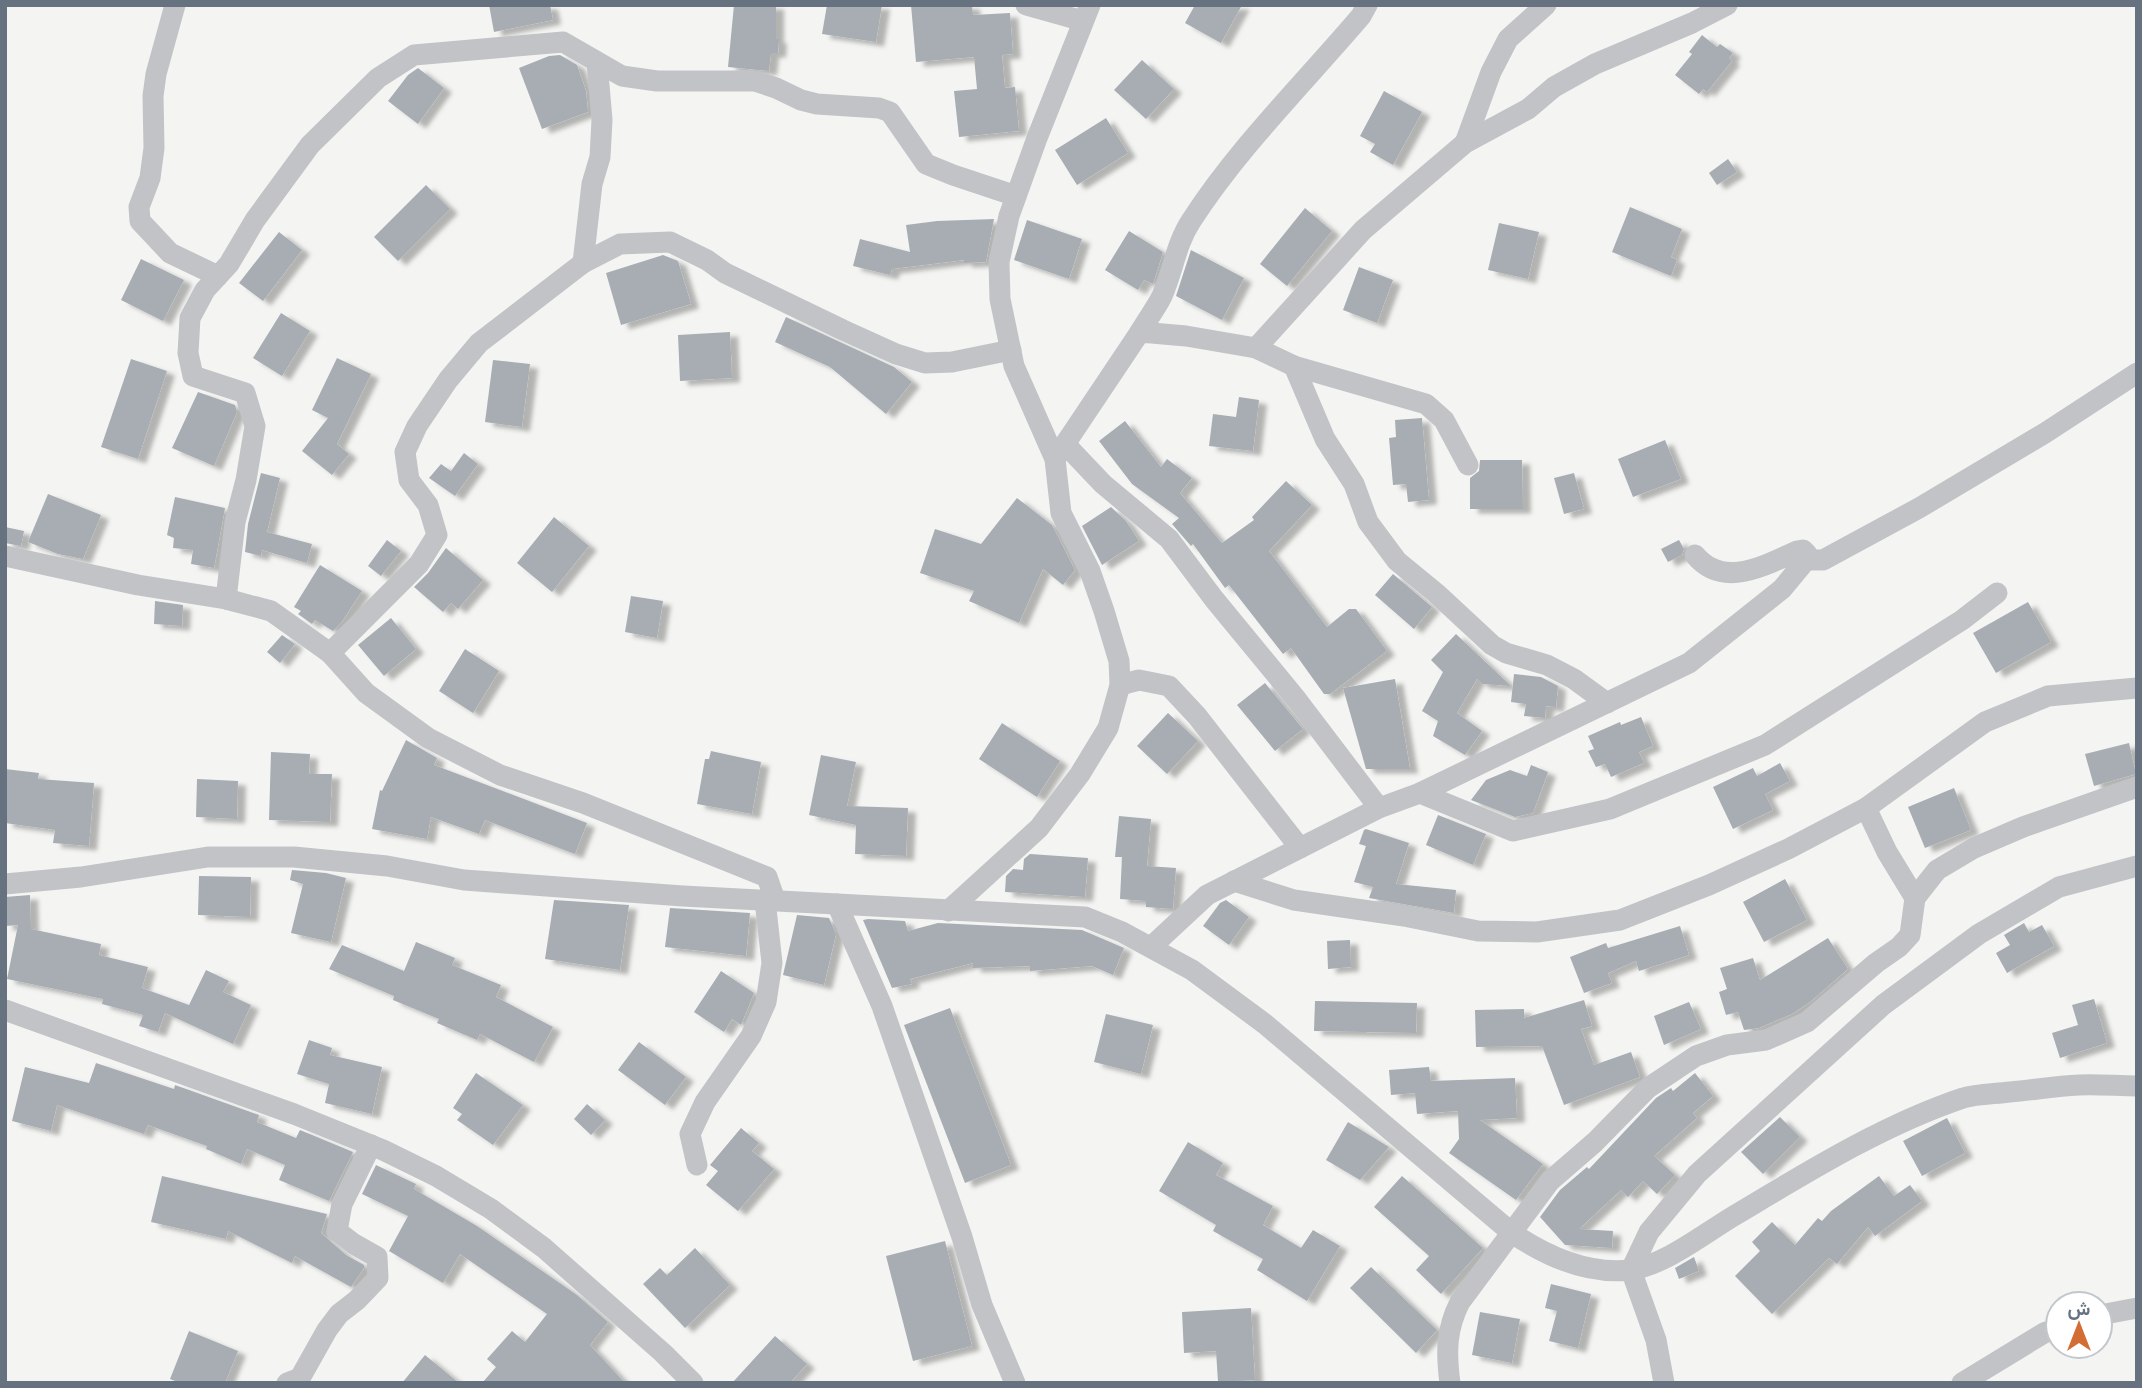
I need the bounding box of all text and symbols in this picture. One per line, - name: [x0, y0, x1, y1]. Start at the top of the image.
- north arrow: [2044, 1290, 2114, 1360]
- text: ش: [2068, 1297, 2091, 1320]

